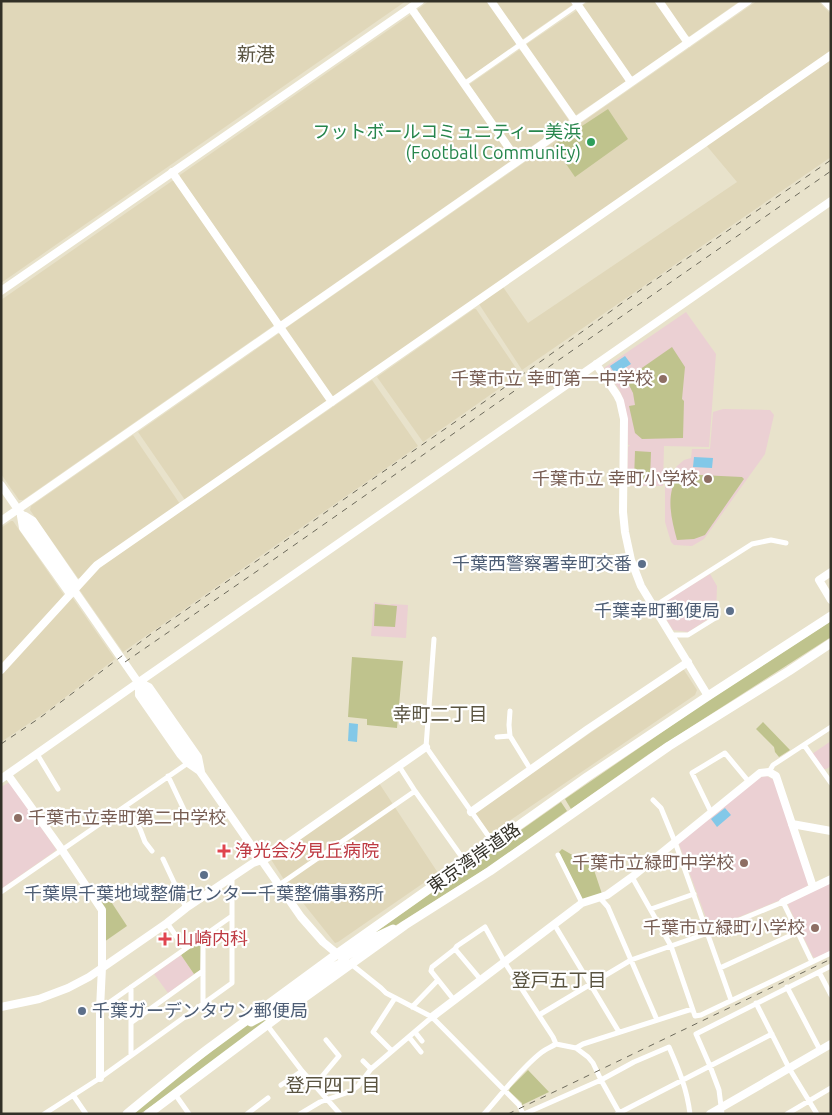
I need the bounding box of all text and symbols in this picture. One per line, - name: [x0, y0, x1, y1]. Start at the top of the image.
- district label: 新港: [237, 43, 275, 65]
- place label: フットボールコミュニティー美浜 (Football Community): [312, 121, 581, 163]
- marker: フットボールコミュニティー美浜 (Football Community): [585, 136, 597, 148]
- place label: 千葉市立 幸町第一中学校: [451, 368, 653, 388]
- marker: 千葉市立 幸町第一中学校: [657, 373, 669, 385]
- place label: 千葉市立 幸町小学校: [532, 468, 698, 488]
- marker: 千葉市立 幸町小学校: [702, 473, 714, 485]
- place label: 千葉西警察署幸町交番: [452, 553, 632, 573]
- marker: 千葉西警察署幸町交番: [636, 558, 648, 570]
- place label: 千葉幸町郵便局: [594, 600, 720, 620]
- marker: 千葉幸町郵便局: [724, 605, 736, 617]
- district label: 幸町二丁目: [392, 703, 488, 725]
- place label: 千葉市立幸町第二中学校: [28, 807, 226, 827]
- marker: 千葉市立幸町第二中学校: [12, 812, 24, 824]
- street label: 東京湾岸道路: [423, 818, 523, 896]
- place label: 浄光会汐見丘病院: [235, 840, 379, 860]
- marker: 浄光会汐見丘病院: [217, 844, 231, 858]
- place label: 千葉市立緑町中学校: [572, 852, 734, 872]
- marker: 千葉市立緑町中学校: [738, 857, 750, 869]
- marker: 千葉県千葉地域整備センター千葉整備事務所: [198, 869, 210, 881]
- place label: 千葉県千葉地域整備センター千葉整備事務所: [24, 883, 384, 903]
- place label: 千葉市立緑町小学校: [643, 917, 805, 937]
- marker: 千葉市立緑町小学校: [809, 922, 821, 934]
- place label: 山崎内科: [176, 928, 248, 948]
- marker: 山崎内科: [158, 932, 172, 946]
- district label: 登戸五丁目: [511, 969, 607, 991]
- place label: 千葉ガーデンタウン郵便局: [92, 1000, 308, 1020]
- marker: 千葉ガーデンタウン郵便局: [76, 1005, 88, 1017]
- district label: 登戸四丁目: [285, 1074, 381, 1096]

